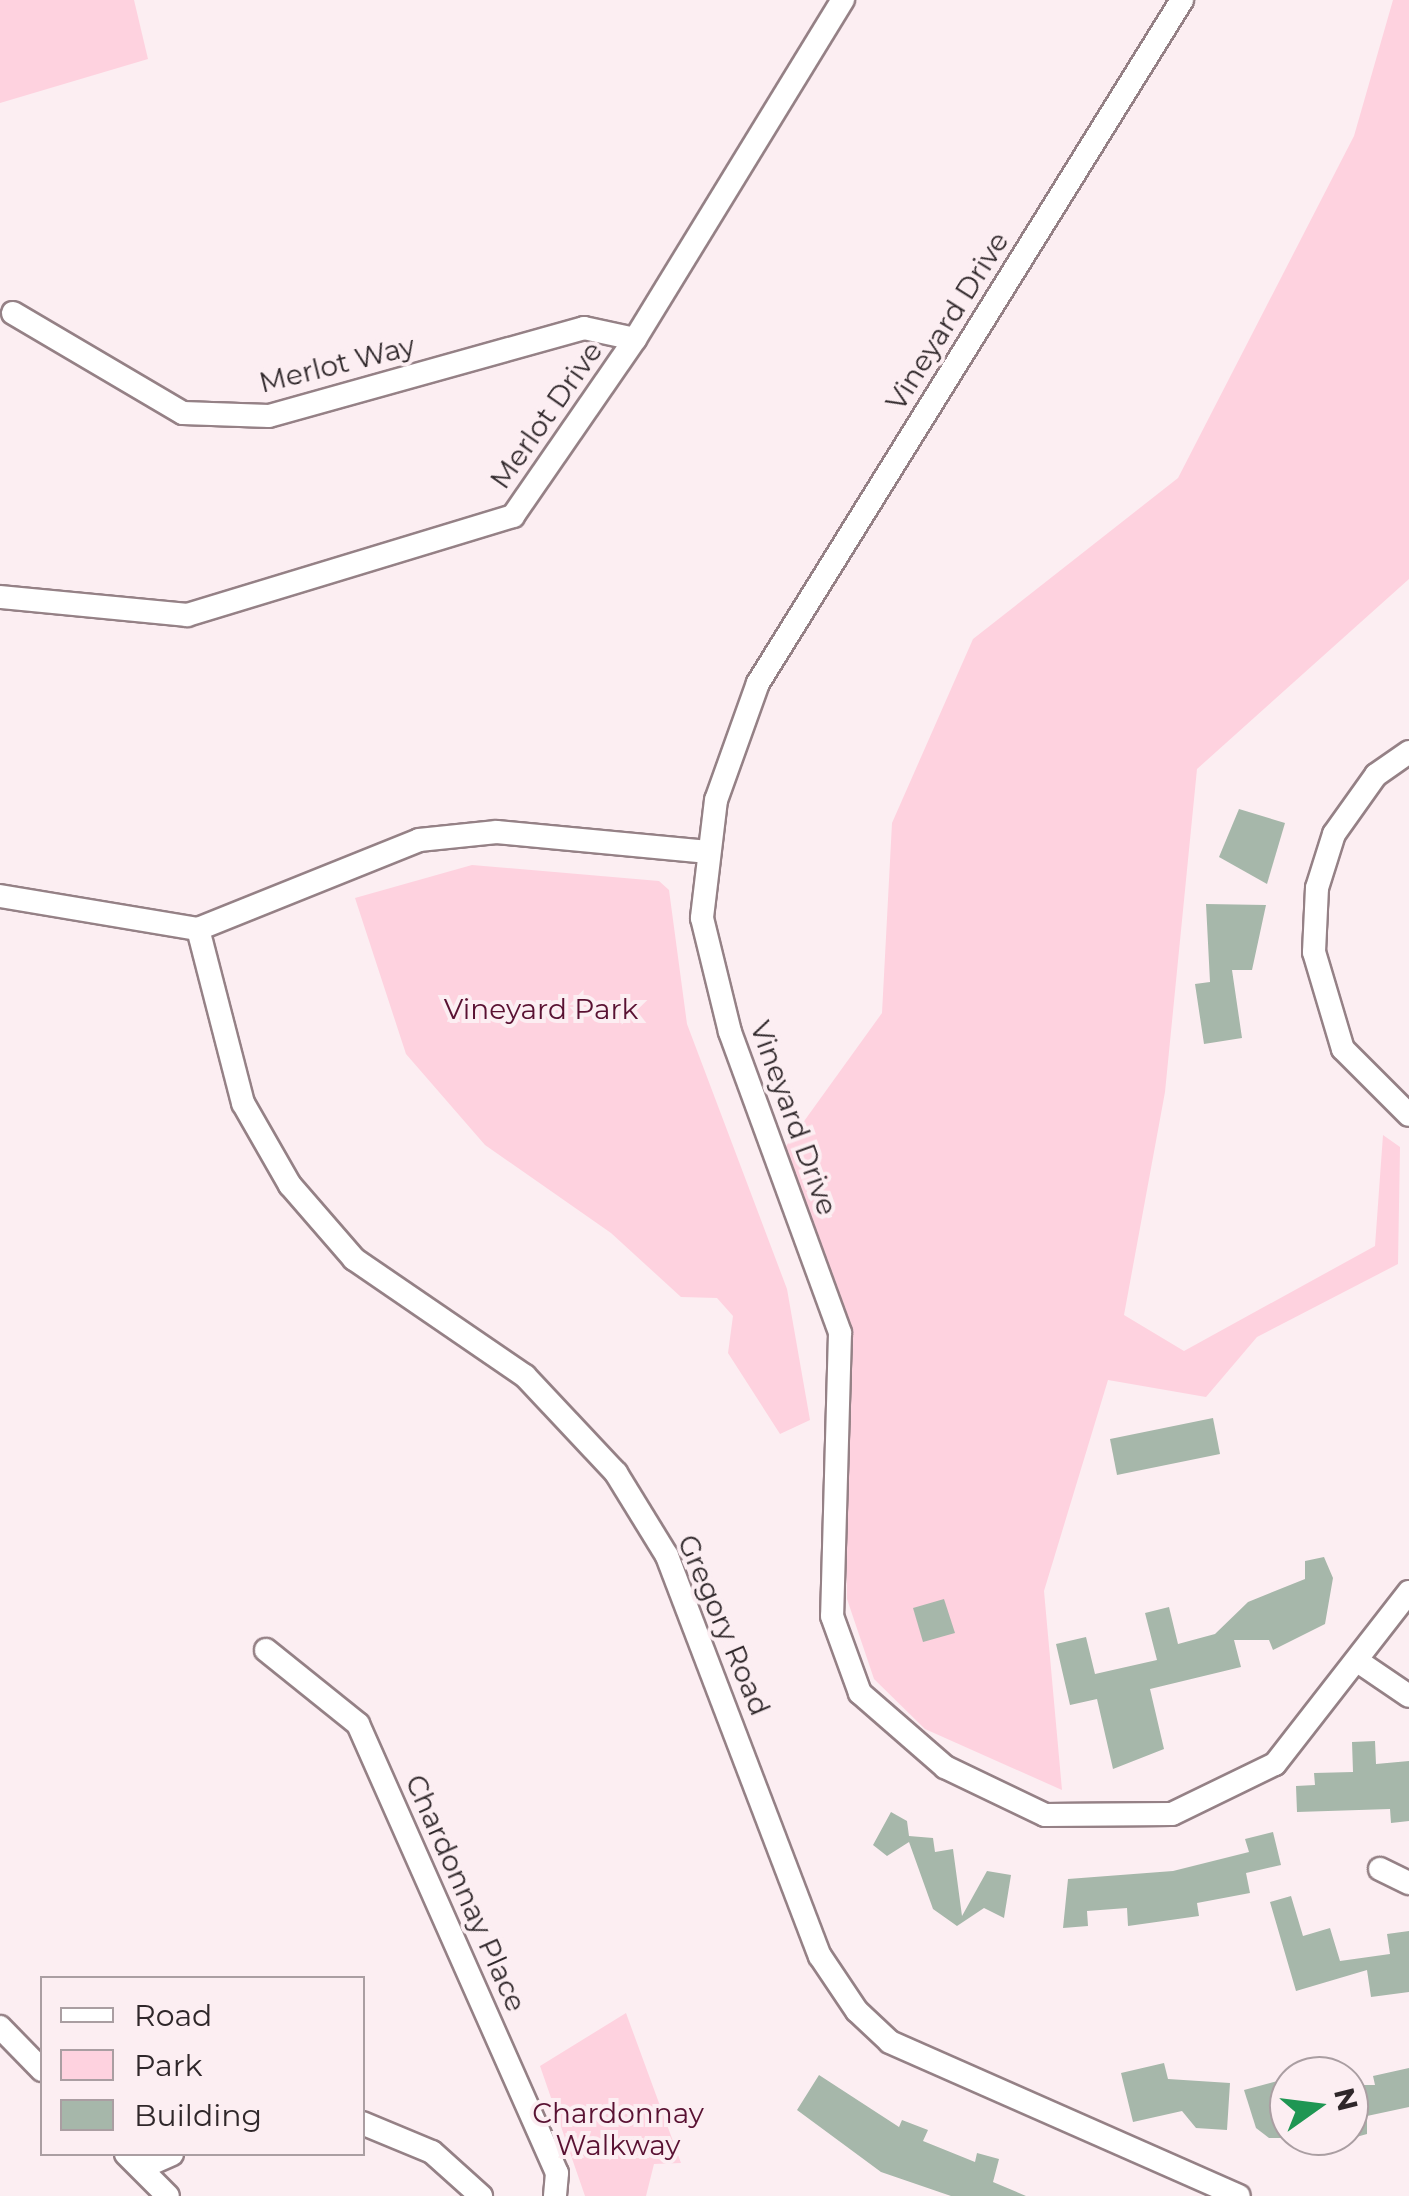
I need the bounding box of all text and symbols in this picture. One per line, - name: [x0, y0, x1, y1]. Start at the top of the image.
- street label: Vineyard Drive: [879, 226, 1015, 416]
- street label: Merlot Way: [256, 328, 418, 400]
- street label: Merlot Drive: [483, 335, 609, 495]
- park label: Vineyard Park: [444, 992, 638, 1026]
- street label: Vineyard Drive: [743, 1016, 845, 1220]
- street label: Gregory Road: [671, 1530, 777, 1720]
- street label: Chardonnay Place: [399, 1769, 533, 2017]
- legend: [40, 1976, 365, 2156]
- text: Road: [134, 1997, 212, 2034]
- text: Park: [134, 2047, 203, 2084]
- north arrow: [1269, 2056, 1369, 2156]
- text: N: [1327, 2084, 1365, 2114]
- park label: Chardonnay Walkway: [532, 2096, 704, 2162]
- text: Building: [134, 2097, 262, 2134]

